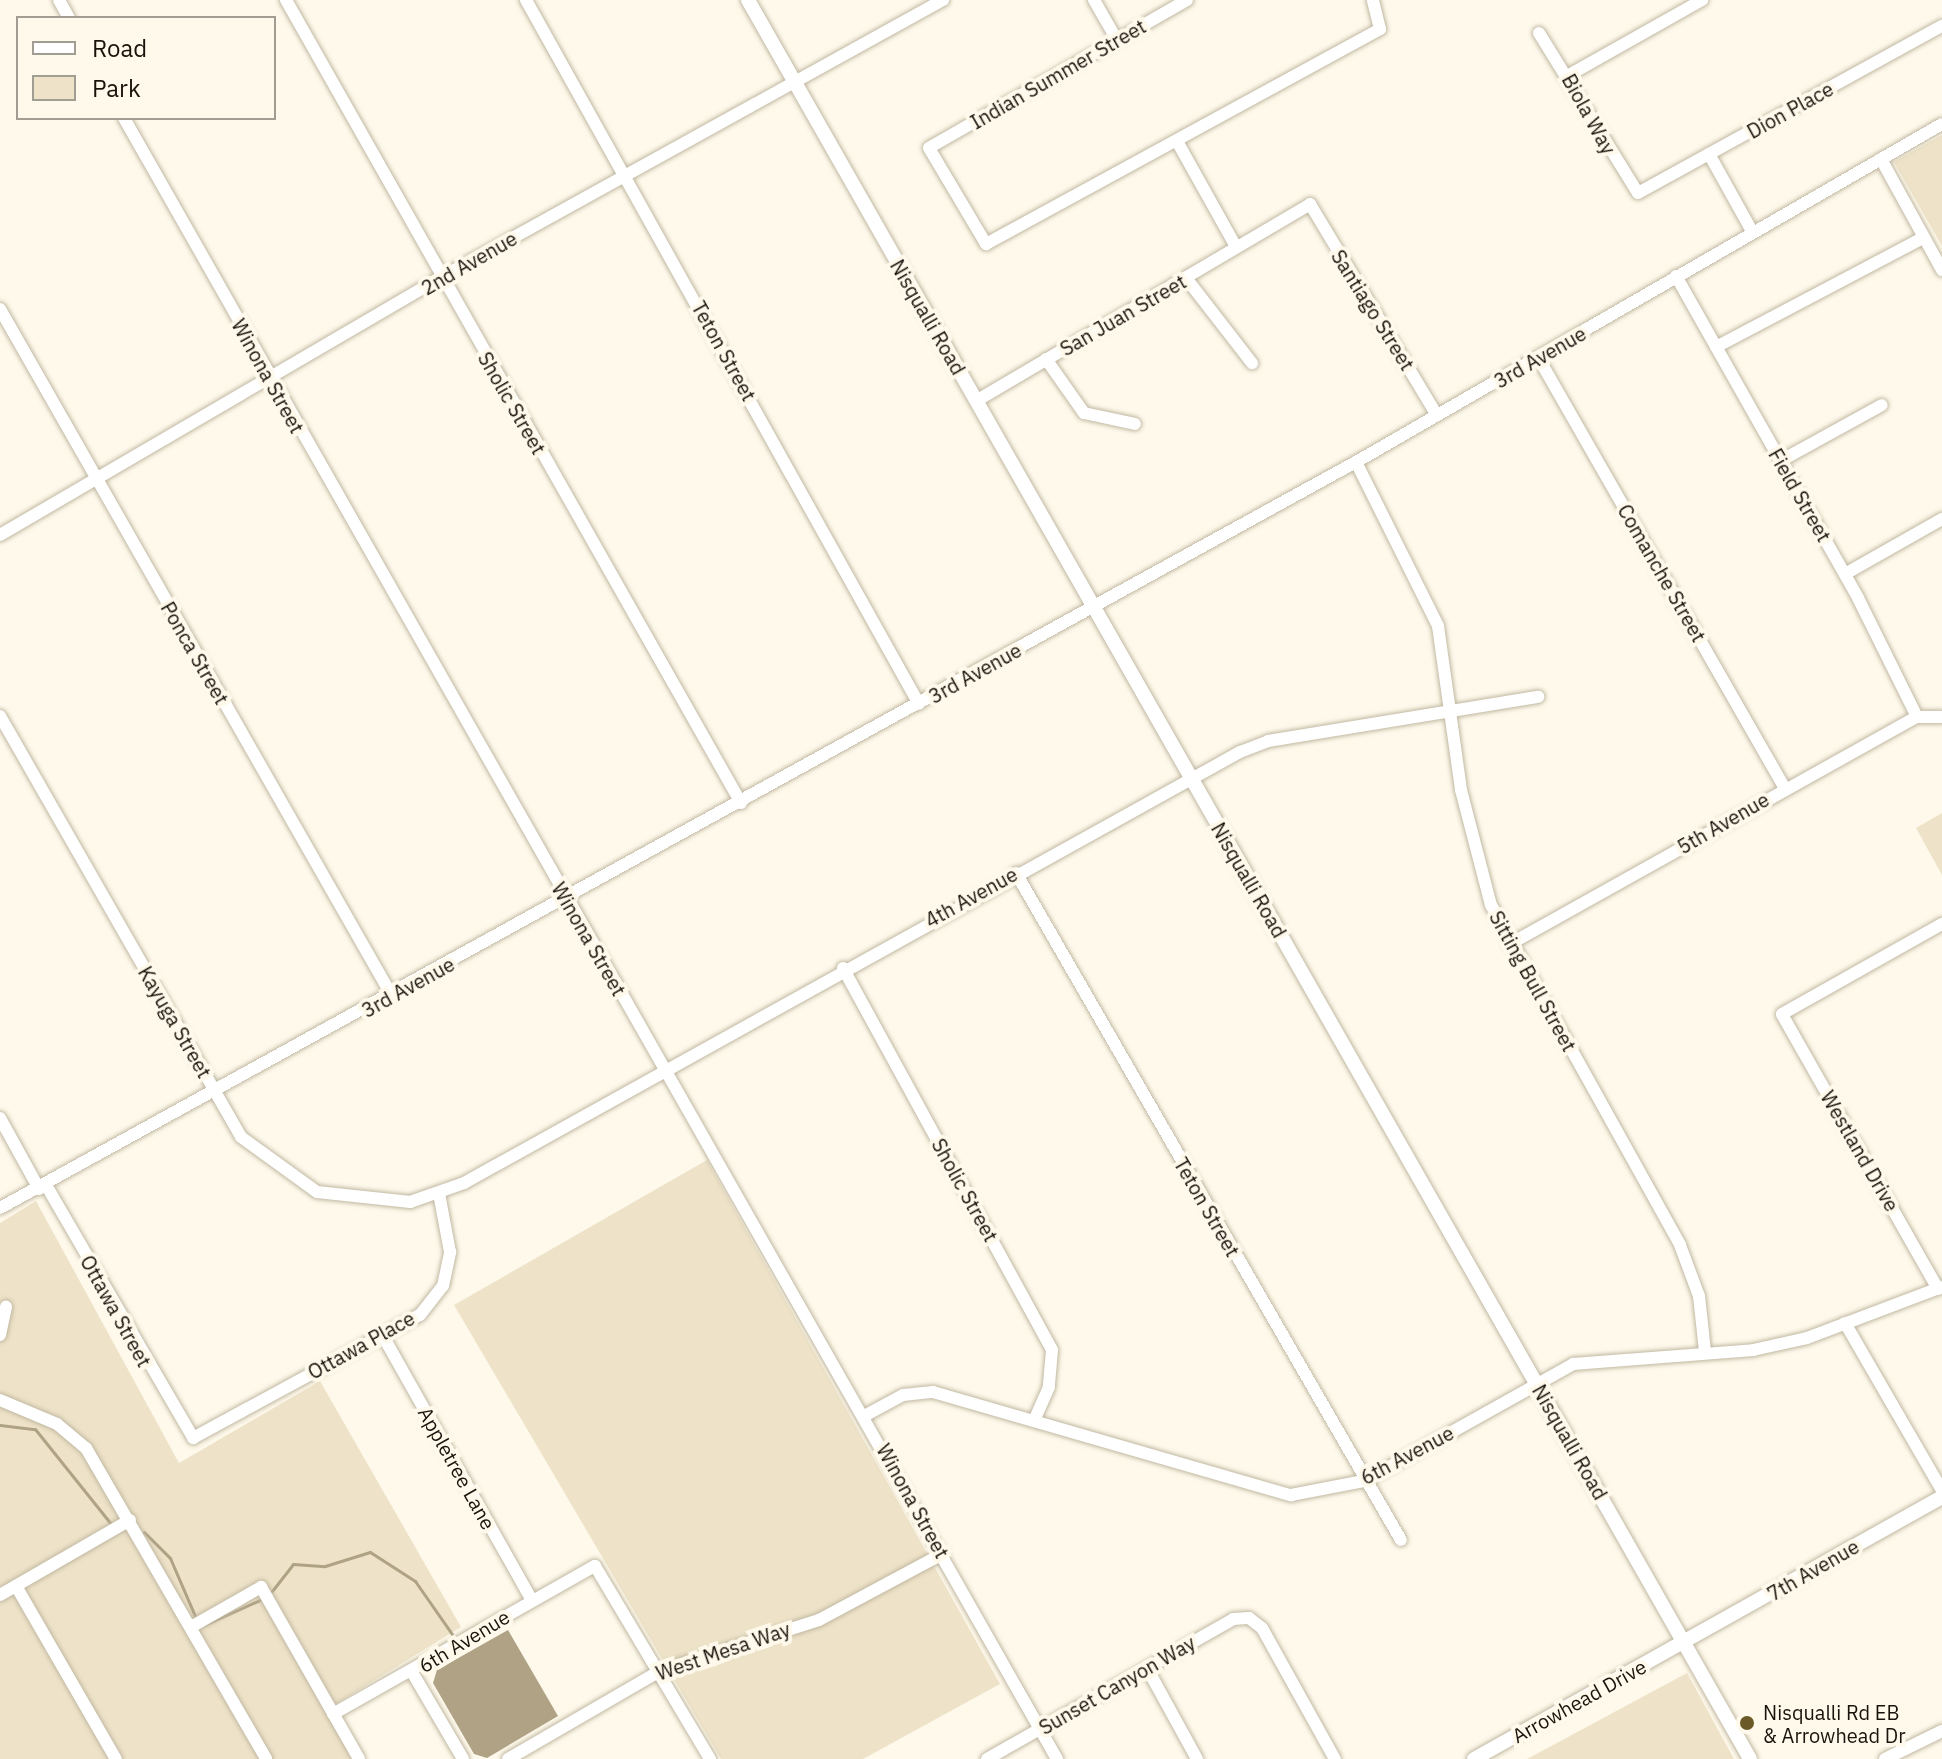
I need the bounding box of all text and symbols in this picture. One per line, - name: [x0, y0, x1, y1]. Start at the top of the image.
- street label: Indian Summer Street: [966, 14, 1150, 134]
- legend: [16, 16, 276, 120]
- text: Road: [92, 32, 147, 64]
- street label: Biola Way: [1557, 70, 1621, 158]
- text: Park: [92, 72, 141, 104]
- street label: Dion Place: [1743, 77, 1837, 143]
- street label: 2nd Avenue: [417, 226, 521, 300]
- street label: Santiago Street: [1326, 245, 1420, 375]
- street label: Nisqualli Road: [885, 255, 971, 379]
- street label: San Juan Street: [1056, 269, 1190, 361]
- street label: Teton Street: [687, 297, 761, 405]
- street label: Winona Street: [227, 315, 309, 437]
- street label: 3rd Avenue: [1490, 321, 1590, 393]
- street label: Sholic Street: [473, 348, 551, 458]
- street label: Field Street: [1764, 444, 1836, 546]
- street label: Comanche Street: [1613, 500, 1711, 646]
- street label: Ponca Street: [156, 597, 234, 709]
- street label: 3rd Avenue: [924, 638, 1026, 708]
- street label: 5th Avenue: [1673, 787, 1773, 859]
- street label: Nisqualli Road: [1206, 818, 1292, 942]
- street label: 4th Avenue: [921, 862, 1021, 932]
- street label: Winona Street: [547, 878, 631, 1000]
- street label: Sitting Bull Street: [1484, 907, 1582, 1055]
- street label: 3rd Avenue: [357, 952, 459, 1022]
- street label: Kayuga Street: [133, 962, 217, 1082]
- street label: Westland Drive: [1816, 1086, 1904, 1216]
- street label: Sholic Street: [927, 1134, 1003, 1246]
- street label: Teton Street: [1169, 1153, 1245, 1261]
- street label: Ottawa Street: [75, 1251, 157, 1371]
- street label: Ottawa Place: [303, 1306, 419, 1384]
- street label: Nisqualli Road: [1527, 1380, 1613, 1504]
- street label: Appletree Lane: [413, 1403, 501, 1533]
- street label: 6th Avenue: [1356, 1420, 1458, 1490]
- street label: Winona Street: [872, 1440, 954, 1562]
- street label: 7th Avenue: [1763, 1534, 1863, 1606]
- street label: 6th Avenue: [414, 1604, 514, 1678]
- street label: West Mesa Way: [653, 1617, 793, 1685]
- street label: Sunset Canyon Way: [1035, 1630, 1199, 1740]
- street label: Arrowhead Drive: [1508, 1654, 1650, 1748]
- place label: Nisqualli Rd EB & Arrowhead Dr: [1763, 1700, 1906, 1747]
- marker: Nisqualli Rd EB & Arrowhead Dr: [1738, 1714, 1756, 1732]

